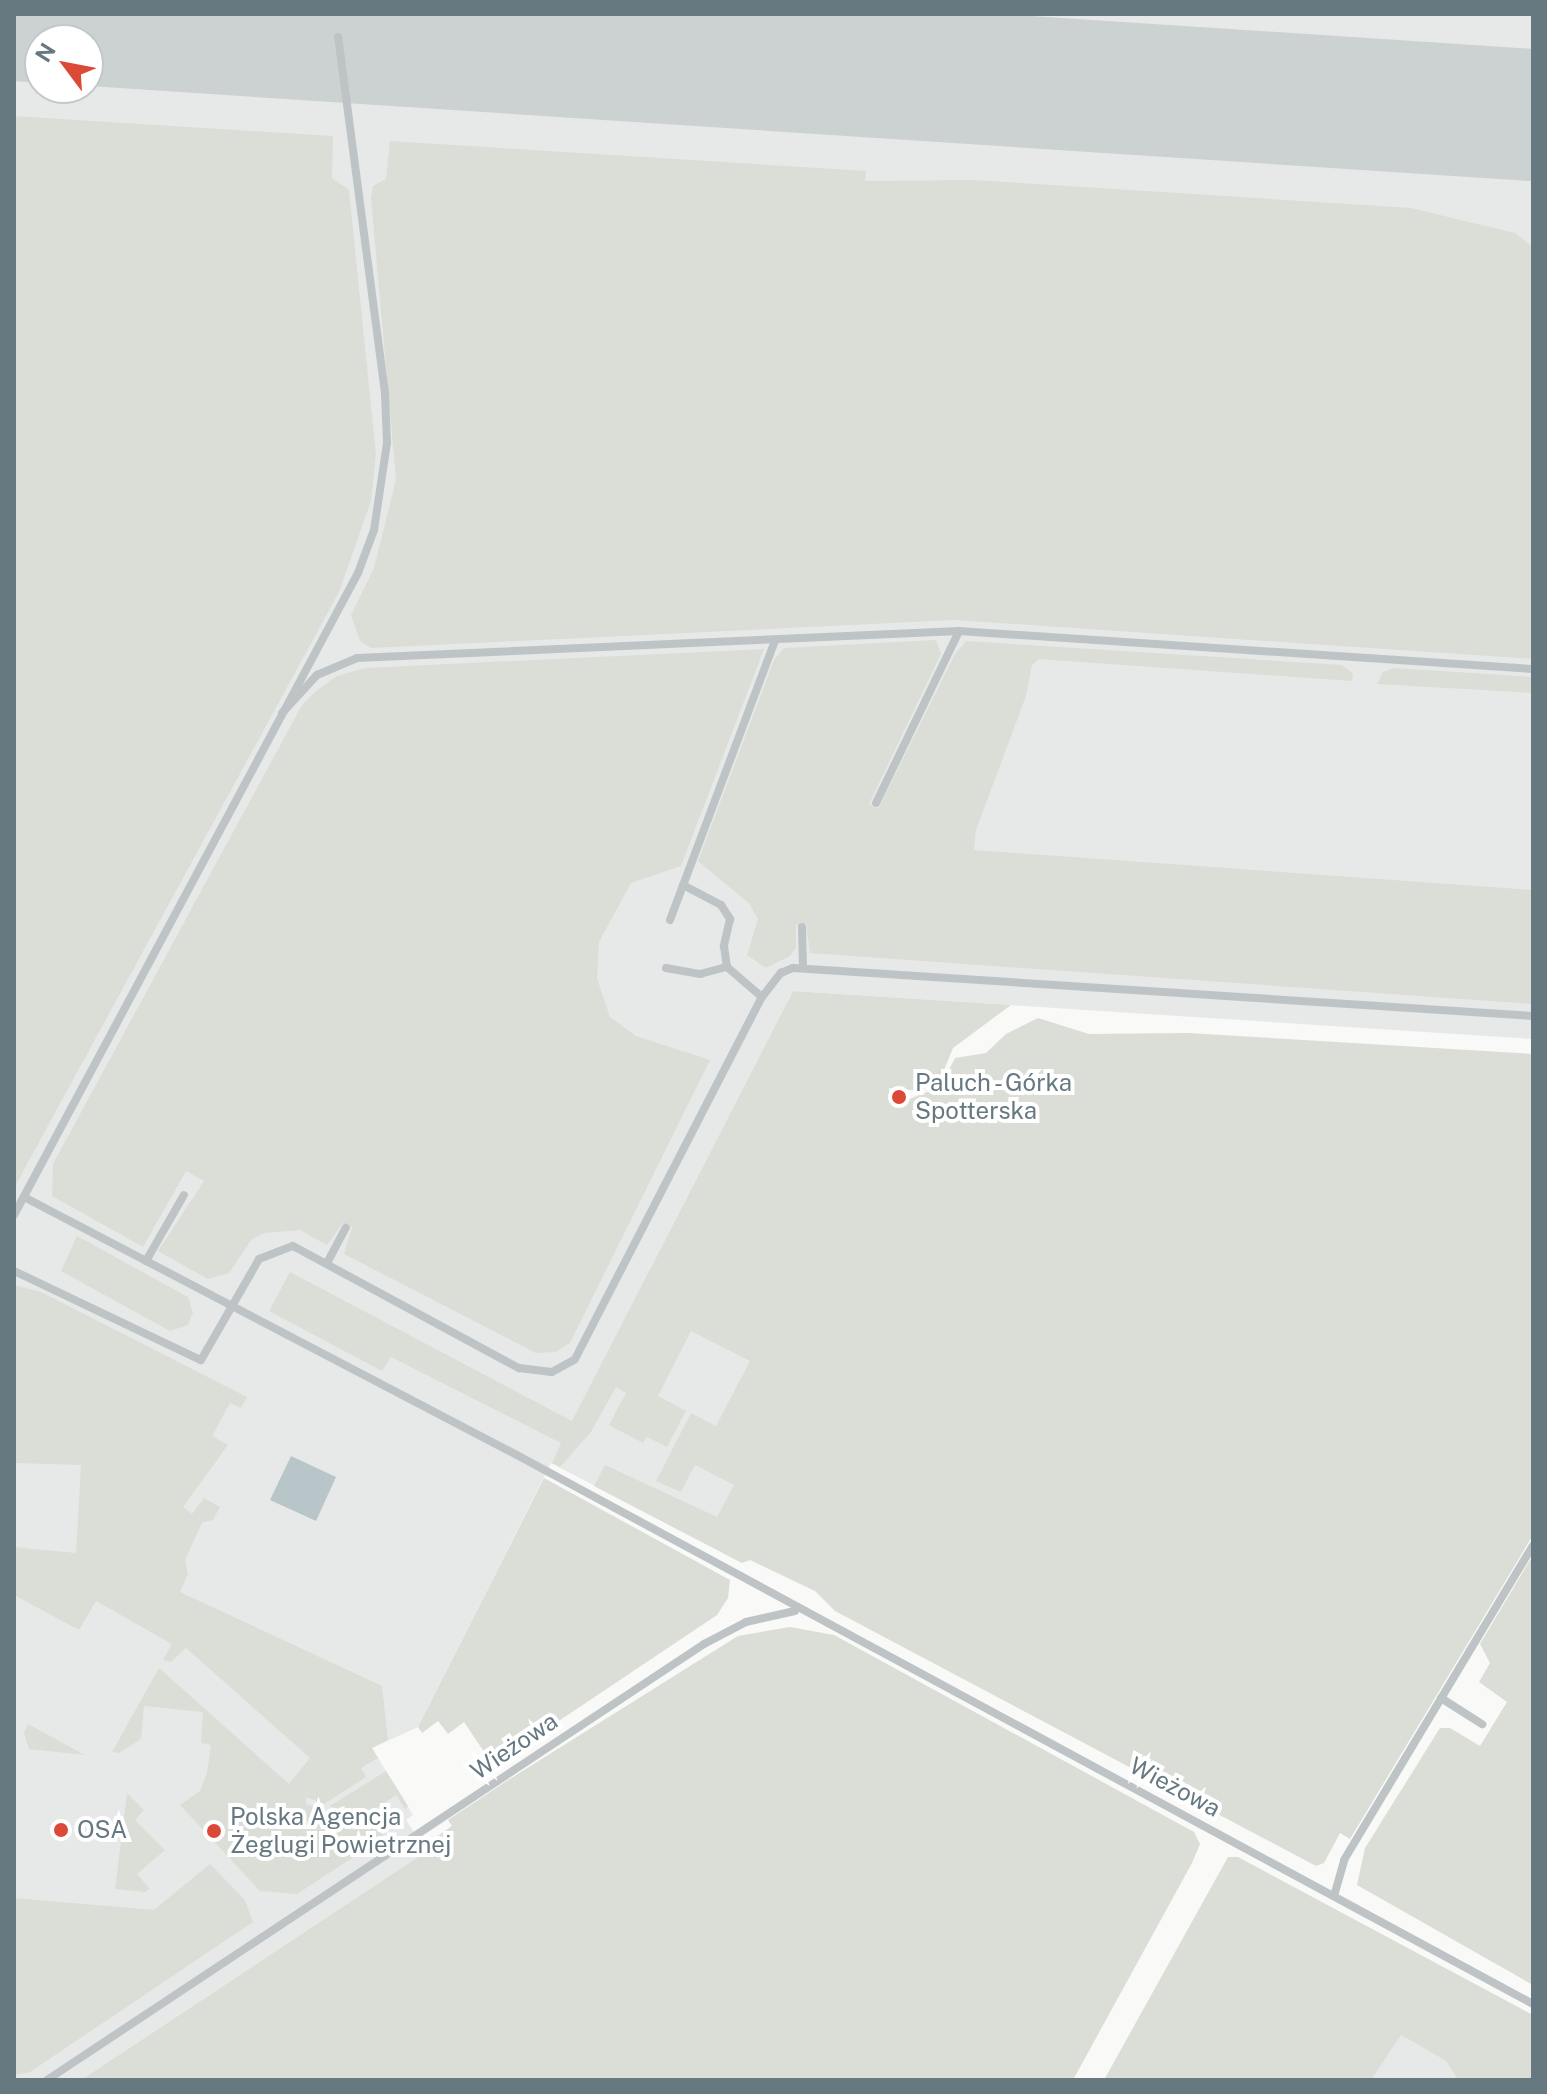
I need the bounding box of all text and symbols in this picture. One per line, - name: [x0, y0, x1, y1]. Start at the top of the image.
- north arrow: [24, 24, 104, 104]
- text: N: [30, 38, 61, 67]
- place label: Paluch - Górka Spotterska: [915, 1069, 1079, 1125]
- marker: Paluch - Górka Spotterska: [890, 1088, 908, 1106]
- street label: Wieżowa: [465, 1706, 563, 1786]
- street label: Wieżowa: [1125, 1751, 1225, 1823]
- place label: Polska Agencja Żeglugi Powietrznej: [230, 1803, 451, 1859]
- place label: OSA: [77, 1816, 127, 1844]
- marker: OSA: [52, 1821, 70, 1839]
- marker: Polska Agencja Żeglugi Powietrznej: [205, 1822, 223, 1840]

